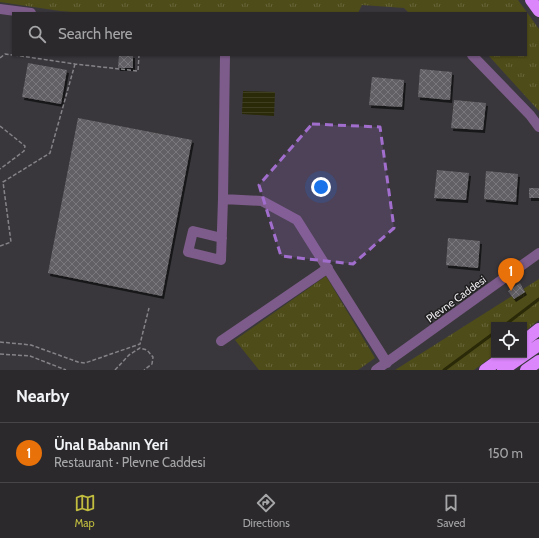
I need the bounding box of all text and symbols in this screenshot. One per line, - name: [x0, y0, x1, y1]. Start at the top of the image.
- search box: [12, 12, 527, 56]
- icon: search: [26, 23, 48, 45]
- text: Search here: [58, 25, 133, 43]
- your location: [311, 177, 331, 197]
- pin: 1: [498, 258, 524, 291]
- street label: Plevne Caddesi: [423, 273, 489, 325]
- map controls: [491, 322, 527, 358]
- button: locate: [491, 322, 527, 358]
- text: Nearby: [16, 386, 69, 406]
- text: Ünal Babanın Yeri: [54, 436, 168, 454]
- text: 1: [27, 445, 31, 461]
- text: 150 m: [488, 445, 523, 461]
- text: Restaurant · Plevne Caddesi: [54, 454, 206, 470]
- tab: Map: [74, 492, 96, 530]
- tab: Directions: [243, 492, 290, 530]
- tab: Saved: [437, 492, 465, 530]

